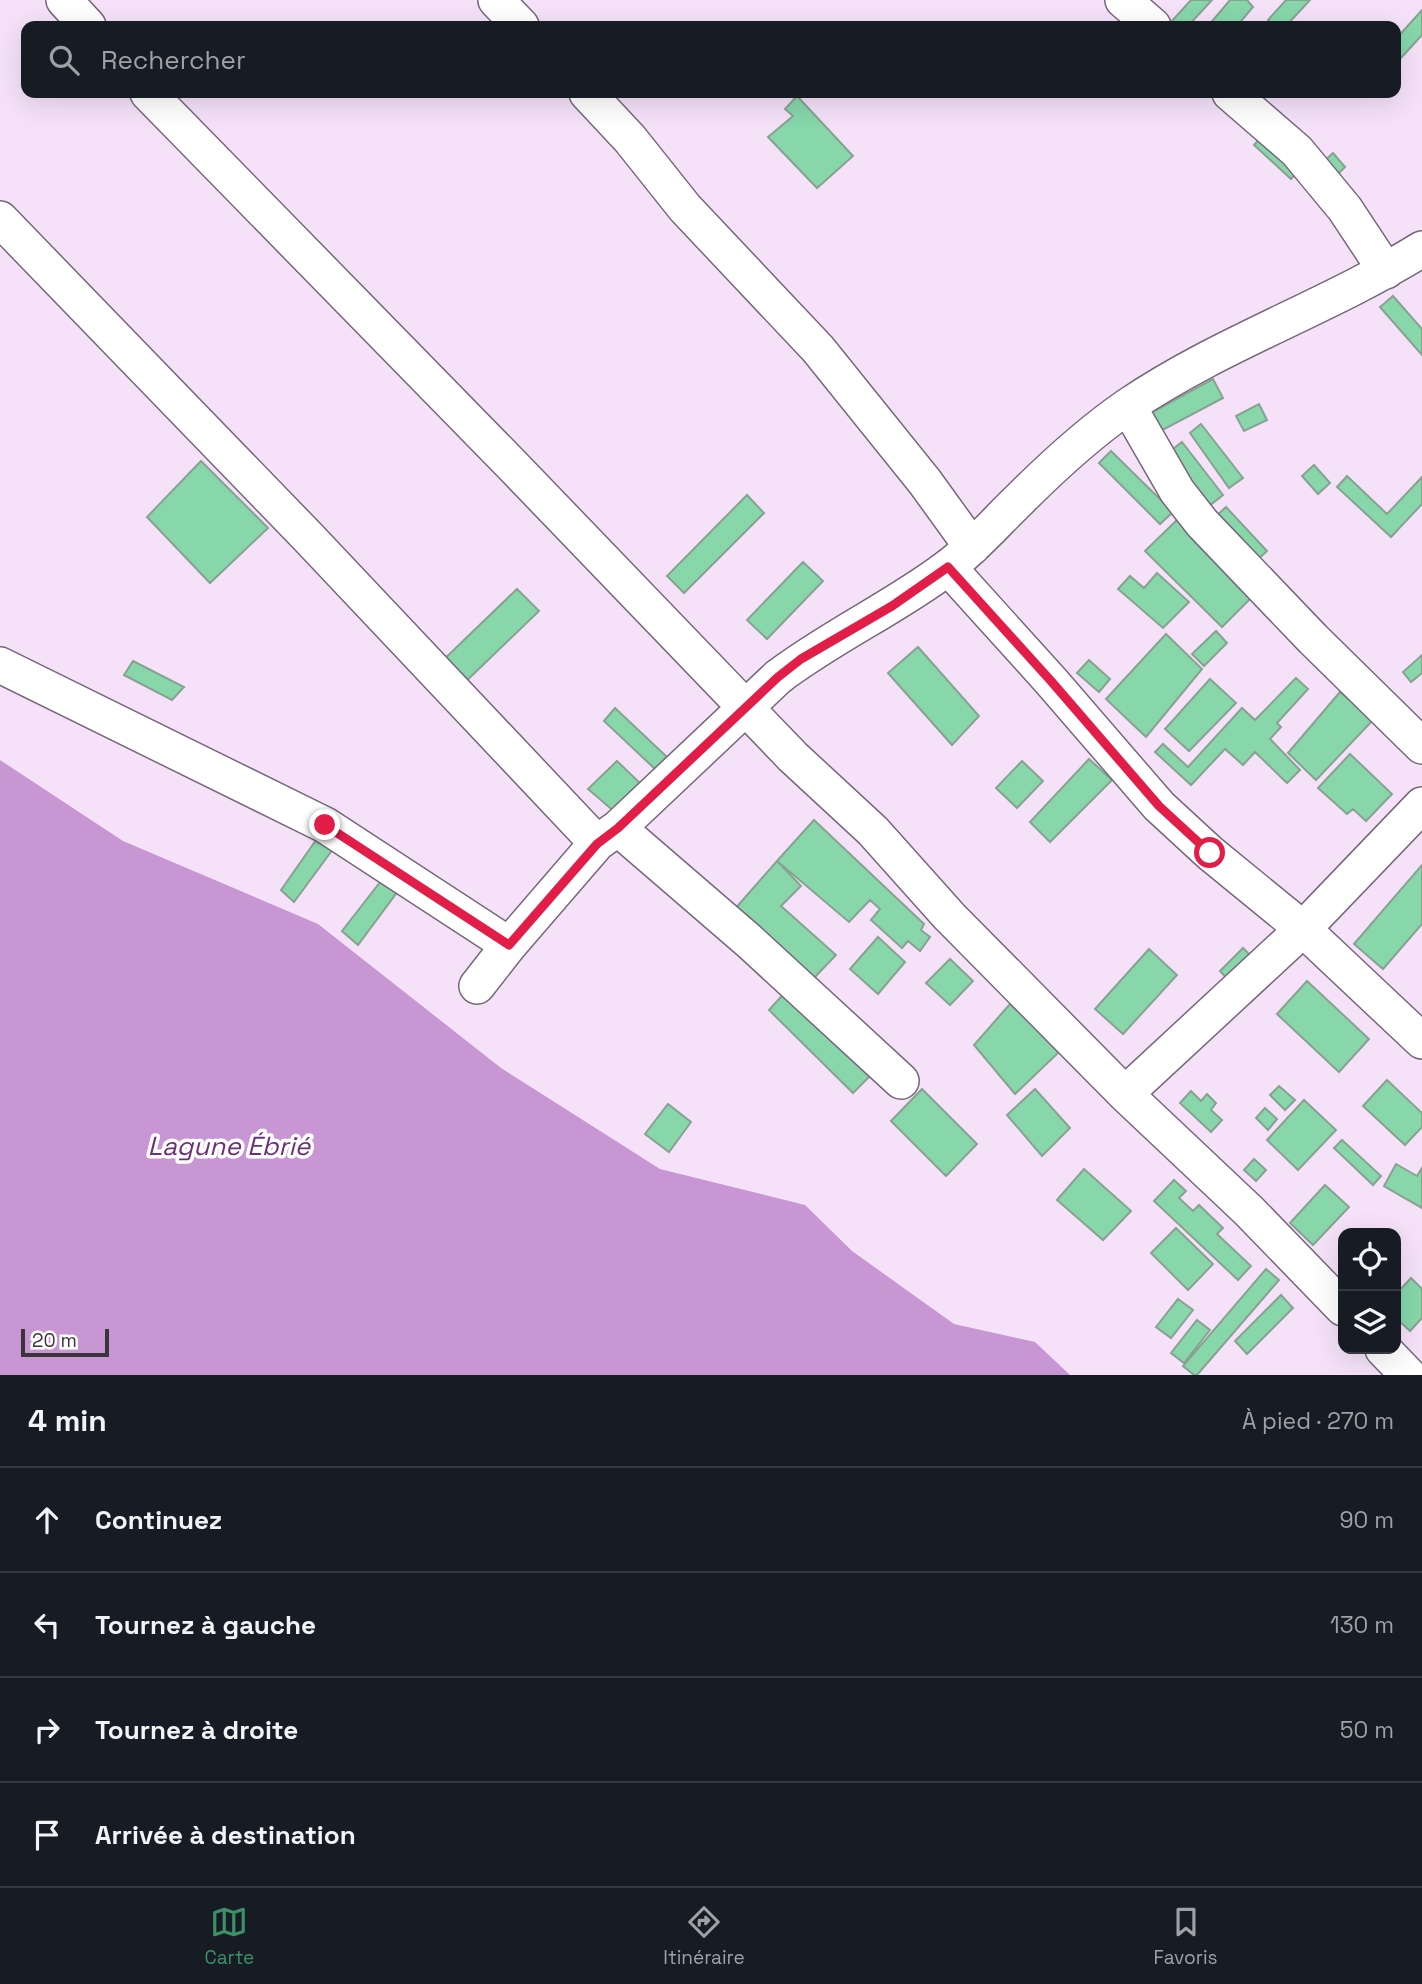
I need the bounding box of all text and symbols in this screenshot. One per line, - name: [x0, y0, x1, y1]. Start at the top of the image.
- search box: [21, 21, 1401, 98]
- icon: search: [45, 41, 83, 79]
- text: Rechercher: [101, 43, 246, 77]
- route end: [309, 809, 340, 840]
- route start: [1194, 837, 1225, 868]
- water label: Lagune Ébrié: [148, 1129, 312, 1163]
- map controls: [1338, 1228, 1401, 1354]
- button: locate: [1338, 1228, 1401, 1291]
- button: layers: [1338, 1291, 1401, 1354]
- scale bar: [21, 1326, 108, 1358]
- text: 20 m: [32, 1328, 77, 1353]
- text: 4 min: [28, 1401, 107, 1440]
- text: À pied · 270 m: [1242, 1406, 1394, 1436]
- icon: ahead: [28, 1501, 66, 1539]
- text: Continuez: [95, 1503, 222, 1537]
- text: 90 m: [1339, 1505, 1394, 1535]
- icon: left: [28, 1606, 66, 1644]
- text: Tournez à gauche: [95, 1608, 316, 1642]
- text: 130 m: [1330, 1610, 1394, 1640]
- icon: right: [28, 1711, 66, 1749]
- text: Tournez à droite: [95, 1713, 298, 1747]
- text: 50 m: [1340, 1715, 1394, 1745]
- icon: arrive: [28, 1816, 66, 1854]
- text: Arrivée à destination: [95, 1818, 356, 1852]
- tab: Carte: [204, 1903, 254, 1970]
- tab: Itinéraire: [663, 1903, 745, 1970]
- tab: Favoris: [1154, 1903, 1218, 1970]

